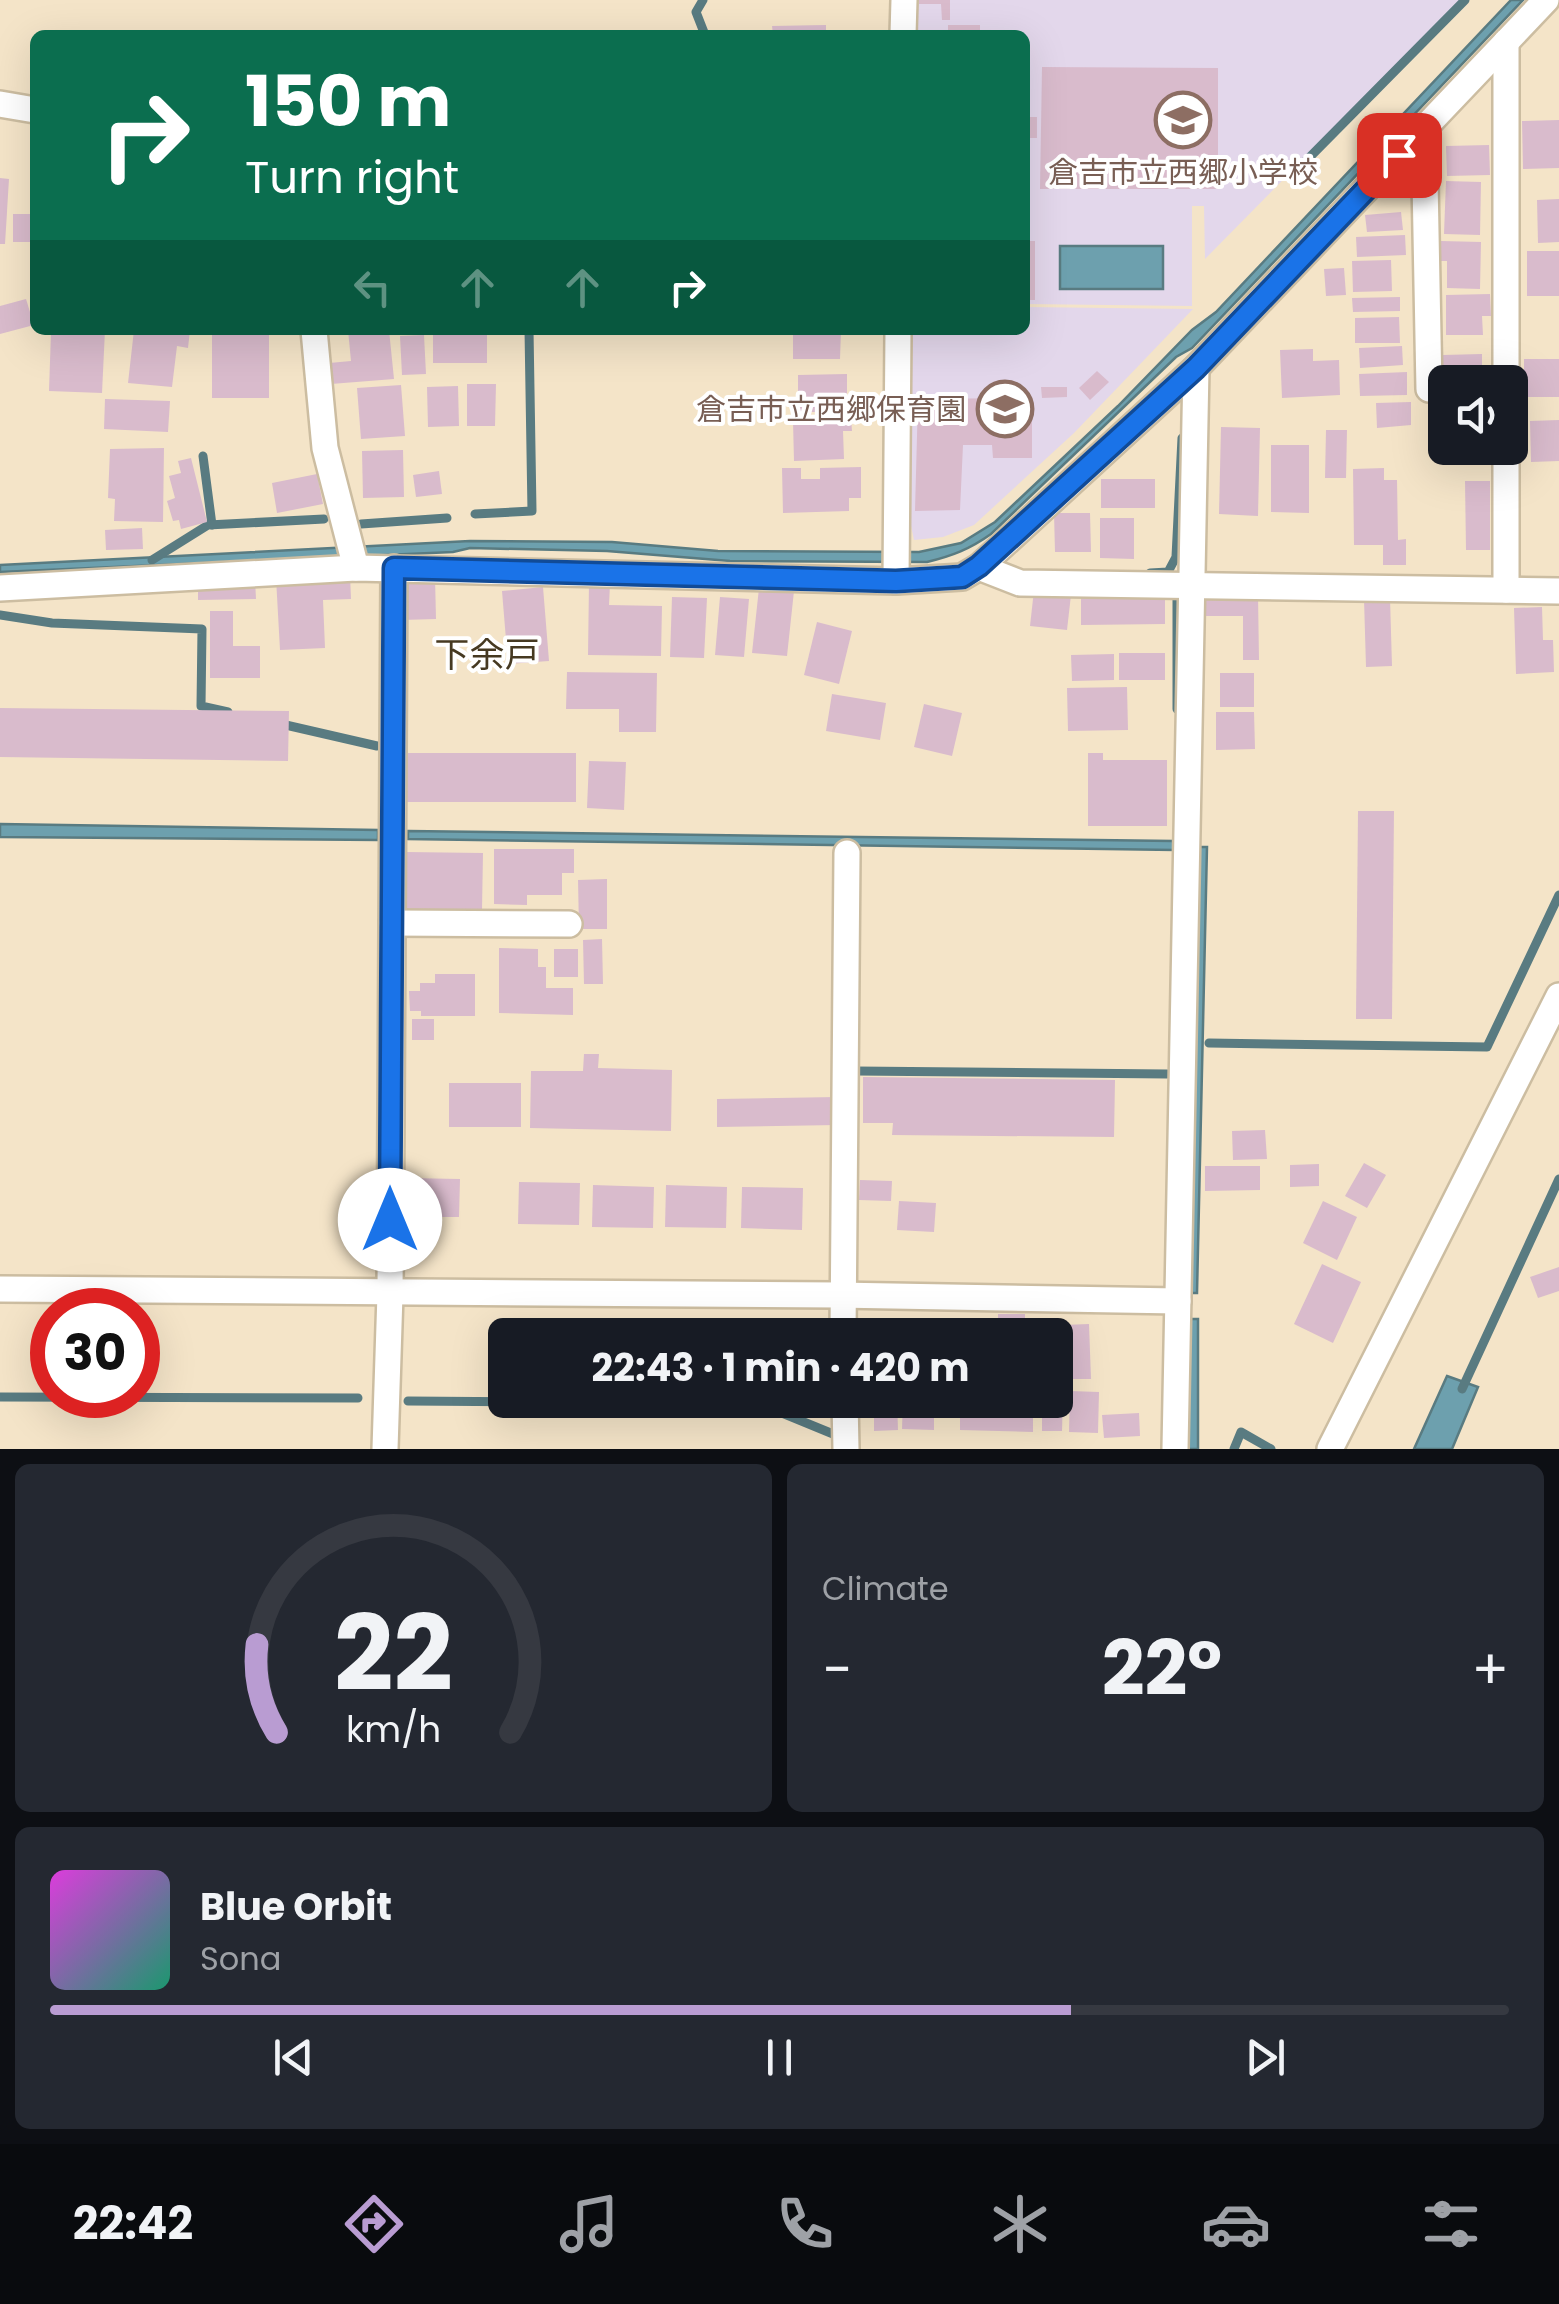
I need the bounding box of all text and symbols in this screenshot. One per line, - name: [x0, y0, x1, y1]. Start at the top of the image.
- text: 150 m: [245, 52, 451, 151]
- icon: right: [80, 70, 210, 200]
- school or university icon: 倉吉市立西郷小学校: [1153, 90, 1213, 150]
- pin: [1357, 113, 1442, 198]
- icon: arrive: [1372, 128, 1427, 183]
- text: Turn right: [245, 146, 459, 209]
- place label: 倉吉市立西郷小学校: [1048, 151, 1318, 194]
- icon: left: [345, 260, 400, 315]
- icon: ahead: [450, 260, 505, 315]
- icon: ahead: [555, 260, 610, 315]
- icon: right: [660, 260, 715, 315]
- map controls: [1428, 365, 1528, 465]
- button: sound: [1428, 365, 1528, 465]
- school or university icon: 倉吉市立西郷保育園: [975, 379, 1035, 439]
- place label: 倉吉市立西郷保育園: [696, 388, 966, 431]
- district label: 下余戸: [434, 630, 540, 679]
- position arrow: [338, 1168, 442, 1272]
- speed limit sign: 30: [30, 1288, 160, 1418]
- text: 22:43 · 1 min · 420 m: [592, 1341, 969, 1394]
- text: Climate: [822, 1566, 949, 1611]
- text: 22: [334, 1581, 453, 1726]
- text: 22°: [1102, 1616, 1222, 1721]
- text: −: [822, 1631, 852, 1708]
- text: +: [1471, 1631, 1509, 1708]
- text: km/h: [346, 1704, 441, 1755]
- text: Blue Orbit: [200, 1880, 392, 1933]
- text: Sona: [200, 1936, 281, 1981]
- icon: previous: [266, 2030, 321, 2085]
- icon: pause: [752, 2030, 807, 2085]
- icon: next: [1238, 2030, 1293, 2085]
- icon: directions: [339, 2189, 409, 2259]
- icon: music: [554, 2189, 624, 2259]
- icon: phone: [770, 2189, 840, 2259]
- icon: climate: [985, 2189, 1055, 2259]
- icon: car: [1201, 2189, 1271, 2259]
- icon: filters: [1416, 2189, 1486, 2259]
- text: 22:42: [73, 2192, 193, 2255]

